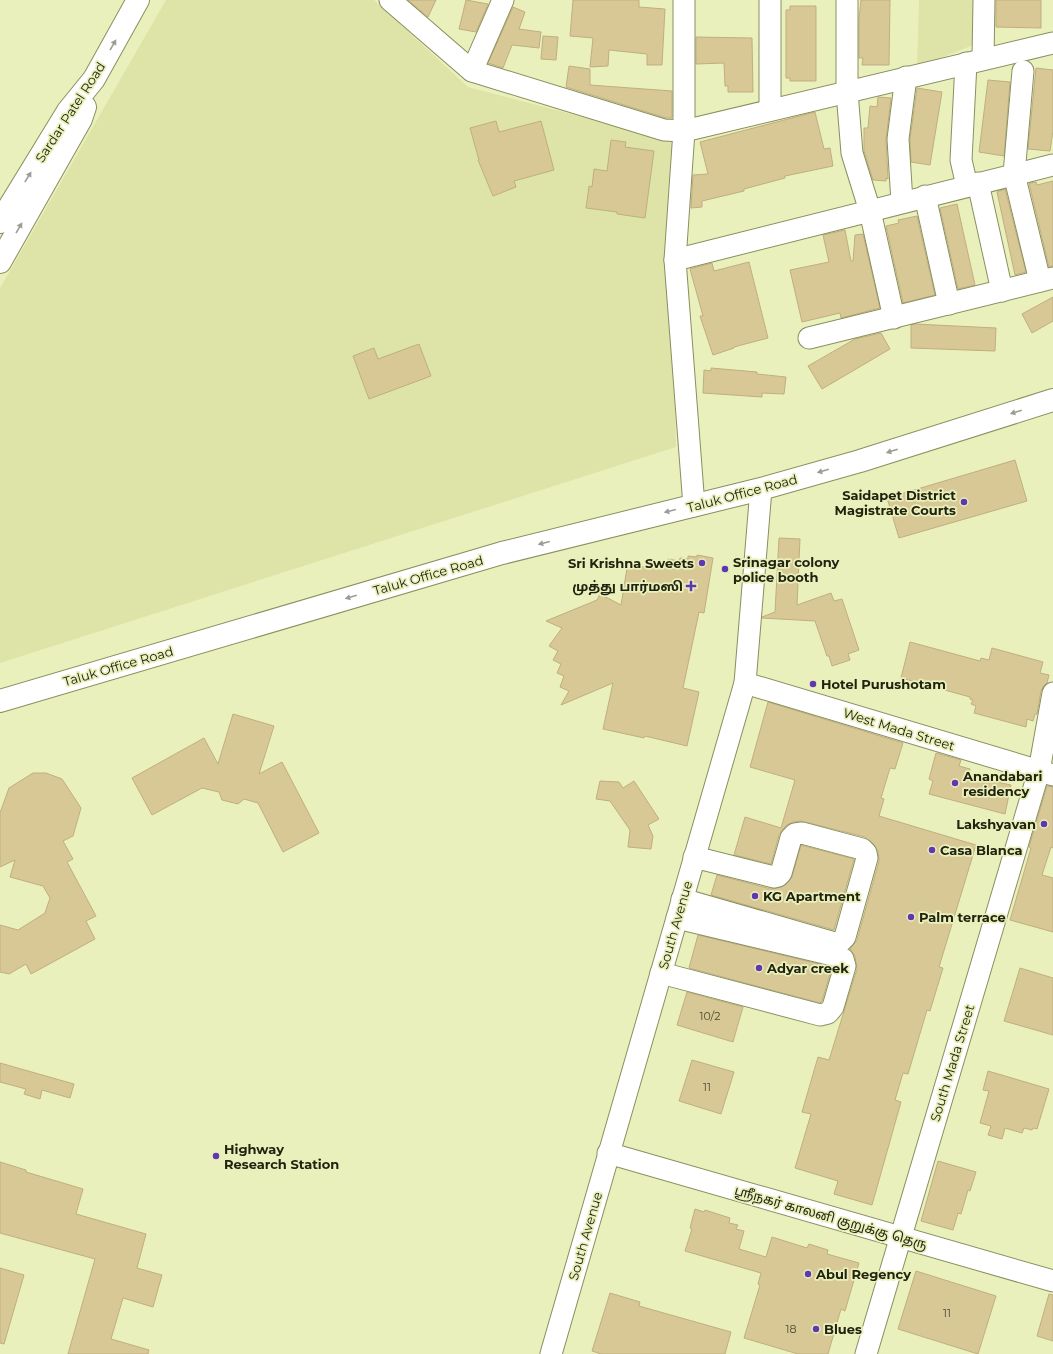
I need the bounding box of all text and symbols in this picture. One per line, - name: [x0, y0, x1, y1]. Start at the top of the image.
- one-way arrow: [109, 39, 116, 51]
- street label: Sardar Patel Road: [32, 59, 108, 165]
- one-way arrow: [24, 171, 31, 183]
- one-way arrow: [16, 222, 23, 234]
- one-way arrow: [1009, 409, 1021, 415]
- one-way arrow: [885, 448, 897, 454]
- one-way arrow: [816, 468, 828, 474]
- street label: Taluk Office Road: [685, 471, 799, 515]
- place label: Saidapet District Magistrate Courts: [835, 487, 956, 518]
- marker: Saidapet District Magistrate Courts: [959, 497, 969, 507]
- one-way arrow: [664, 509, 676, 515]
- one-way arrow: [538, 540, 550, 546]
- street label: Taluk Office Road: [371, 552, 485, 598]
- place label: Srinagar colony police booth: [733, 554, 840, 585]
- place label: Sri Krishna Sweets: [568, 555, 694, 571]
- marker: Sri Krishna Sweets: [697, 558, 707, 568]
- marker: Srinagar colony police booth: [720, 564, 730, 574]
- place label: முத்து பார்மஸி: [572, 578, 683, 596]
- marker: முத்து பார்மஸி: [686, 581, 696, 591]
- one-way arrow: [345, 594, 357, 600]
- street label: Taluk Office Road: [61, 643, 175, 689]
- place label: Hotel Purushotam: [821, 676, 946, 692]
- marker: Hotel Purushotam: [808, 679, 818, 689]
- street label: West Mada Street: [841, 704, 957, 754]
- place label: Anandabari residency: [962, 768, 1042, 799]
- marker: Anandabari residency: [950, 778, 960, 788]
- place label: Lakshyavan: [956, 816, 1036, 832]
- marker: Lakshyavan: [1039, 819, 1049, 829]
- place label: Casa Blanca: [940, 842, 1023, 858]
- marker: Casa Blanca: [927, 845, 937, 855]
- street label: South Avenue: [655, 879, 695, 971]
- place label: KG Apartment: [763, 888, 861, 904]
- marker: KG Apartment: [750, 891, 760, 901]
- place label: Palm terrace: [919, 909, 1006, 925]
- marker: Palm terrace: [906, 912, 916, 922]
- place label: Adyar creek: [766, 960, 849, 976]
- marker: Adyar creek: [754, 963, 764, 973]
- street label: South Mada Street: [927, 1002, 977, 1124]
- house number: 10/2: [700, 1009, 720, 1023]
- house number: 11: [703, 1080, 711, 1094]
- place label: Highway Research Station: [224, 1141, 339, 1172]
- marker: Highway Research Station: [211, 1151, 221, 1161]
- street label: ஸ்ரீநகர் காலனி குறுக்கு தெரு: [733, 1182, 929, 1253]
- street label: South Avenue: [565, 1190, 605, 1282]
- place label: Abul Regency: [815, 1266, 911, 1282]
- marker: Abul Regency: [803, 1269, 813, 1279]
- house number: 11: [943, 1306, 951, 1320]
- place label: Blues: [824, 1321, 862, 1337]
- house number: 18: [786, 1322, 797, 1336]
- marker: Blues: [811, 1324, 821, 1334]

